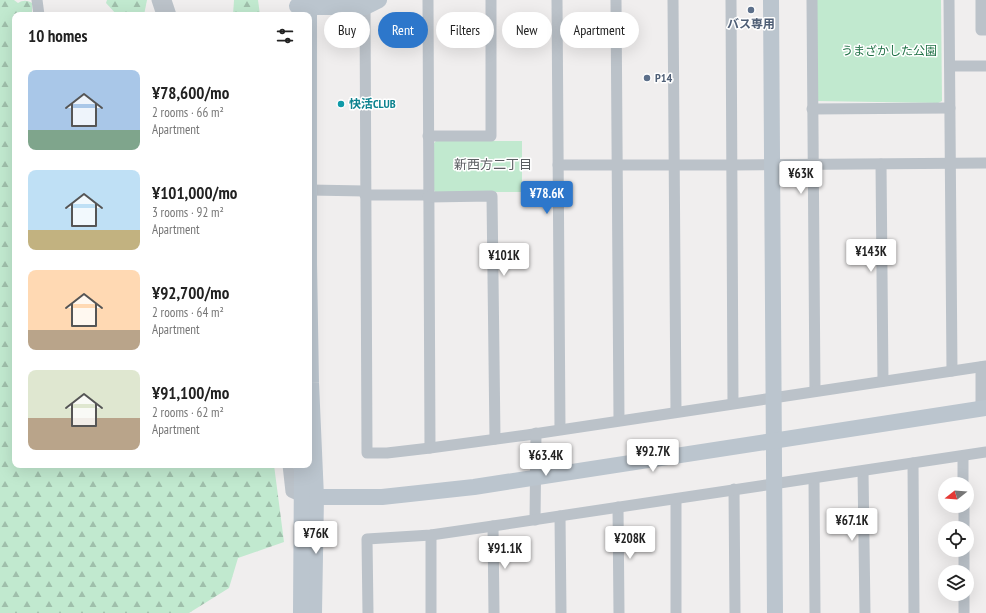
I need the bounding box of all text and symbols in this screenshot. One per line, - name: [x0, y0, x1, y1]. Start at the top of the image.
- marker: バス専用: [746, 5, 756, 15]
- chip: Buy: [324, 12, 370, 48]
- chip: Rent: [378, 12, 428, 48]
- chip: Filters: [436, 12, 494, 48]
- chip: New: [502, 12, 552, 48]
- chip: Apartment: [560, 12, 639, 48]
- place label: バス専用: [727, 16, 775, 31]
- text: 10 homes: [28, 25, 87, 47]
- icon: filters: [274, 25, 296, 47]
- park label: うまざかした公園: [841, 43, 937, 58]
- place label: P14: [655, 70, 672, 85]
- marker: P14: [642, 73, 652, 83]
- text: ¥78,600/mo: [152, 82, 229, 104]
- icon: home: [60, 86, 108, 134]
- place label: 快活CLUB: [349, 96, 396, 111]
- marker: 快活CLUB: [336, 99, 346, 109]
- text: 2 rooms · 66 m²: [152, 104, 224, 121]
- text: Apartment: [152, 121, 200, 138]
- district label: 新西方二丁目: [454, 156, 532, 173]
- pin: ¥63K: [777, 161, 825, 195]
- text: ¥63K: [788, 165, 814, 182]
- pin: ¥78.6K: [514, 181, 580, 215]
- text: ¥101,000/mo: [152, 182, 237, 204]
- text: ¥78.6K: [530, 185, 564, 202]
- icon: home: [60, 186, 108, 234]
- text: 3 rooms · 92 m²: [152, 204, 224, 221]
- text: Apartment: [152, 221, 200, 238]
- pin: ¥143K: [843, 239, 899, 273]
- pin: ¥101K: [476, 243, 532, 277]
- text: ¥143K: [855, 243, 887, 260]
- text: ¥101K: [488, 247, 520, 264]
- text: ¥92,700/mo: [152, 282, 229, 304]
- icon: home: [60, 286, 108, 334]
- text: 2 rooms · 64 m²: [152, 304, 224, 321]
- text: Apartment: [152, 321, 200, 338]
- text: ¥91,100/mo: [152, 382, 229, 404]
- icon: home: [60, 386, 108, 434]
- text: 2 rooms · 62 m²: [152, 404, 224, 421]
- text: Apartment: [152, 421, 200, 438]
- pin: ¥92.7K: [620, 439, 686, 473]
- pin: ¥63.4K: [513, 443, 579, 477]
- text: ¥92.7K: [636, 443, 670, 460]
- text: ¥63.4K: [529, 447, 563, 464]
- north arrow: [938, 477, 974, 513]
- map controls: [938, 477, 974, 601]
- pin: ¥67.1K: [819, 508, 885, 542]
- text: ¥67.1K: [835, 512, 869, 529]
- pin: ¥76K: [292, 521, 340, 555]
- button: locate: [938, 521, 974, 557]
- text: ¥76K: [303, 525, 329, 542]
- pin: ¥208K: [602, 526, 658, 560]
- text: ¥208K: [614, 530, 646, 547]
- pin: ¥91.1K: [472, 536, 538, 570]
- text: ¥91.1K: [488, 540, 522, 557]
- button: layers: [938, 565, 974, 601]

